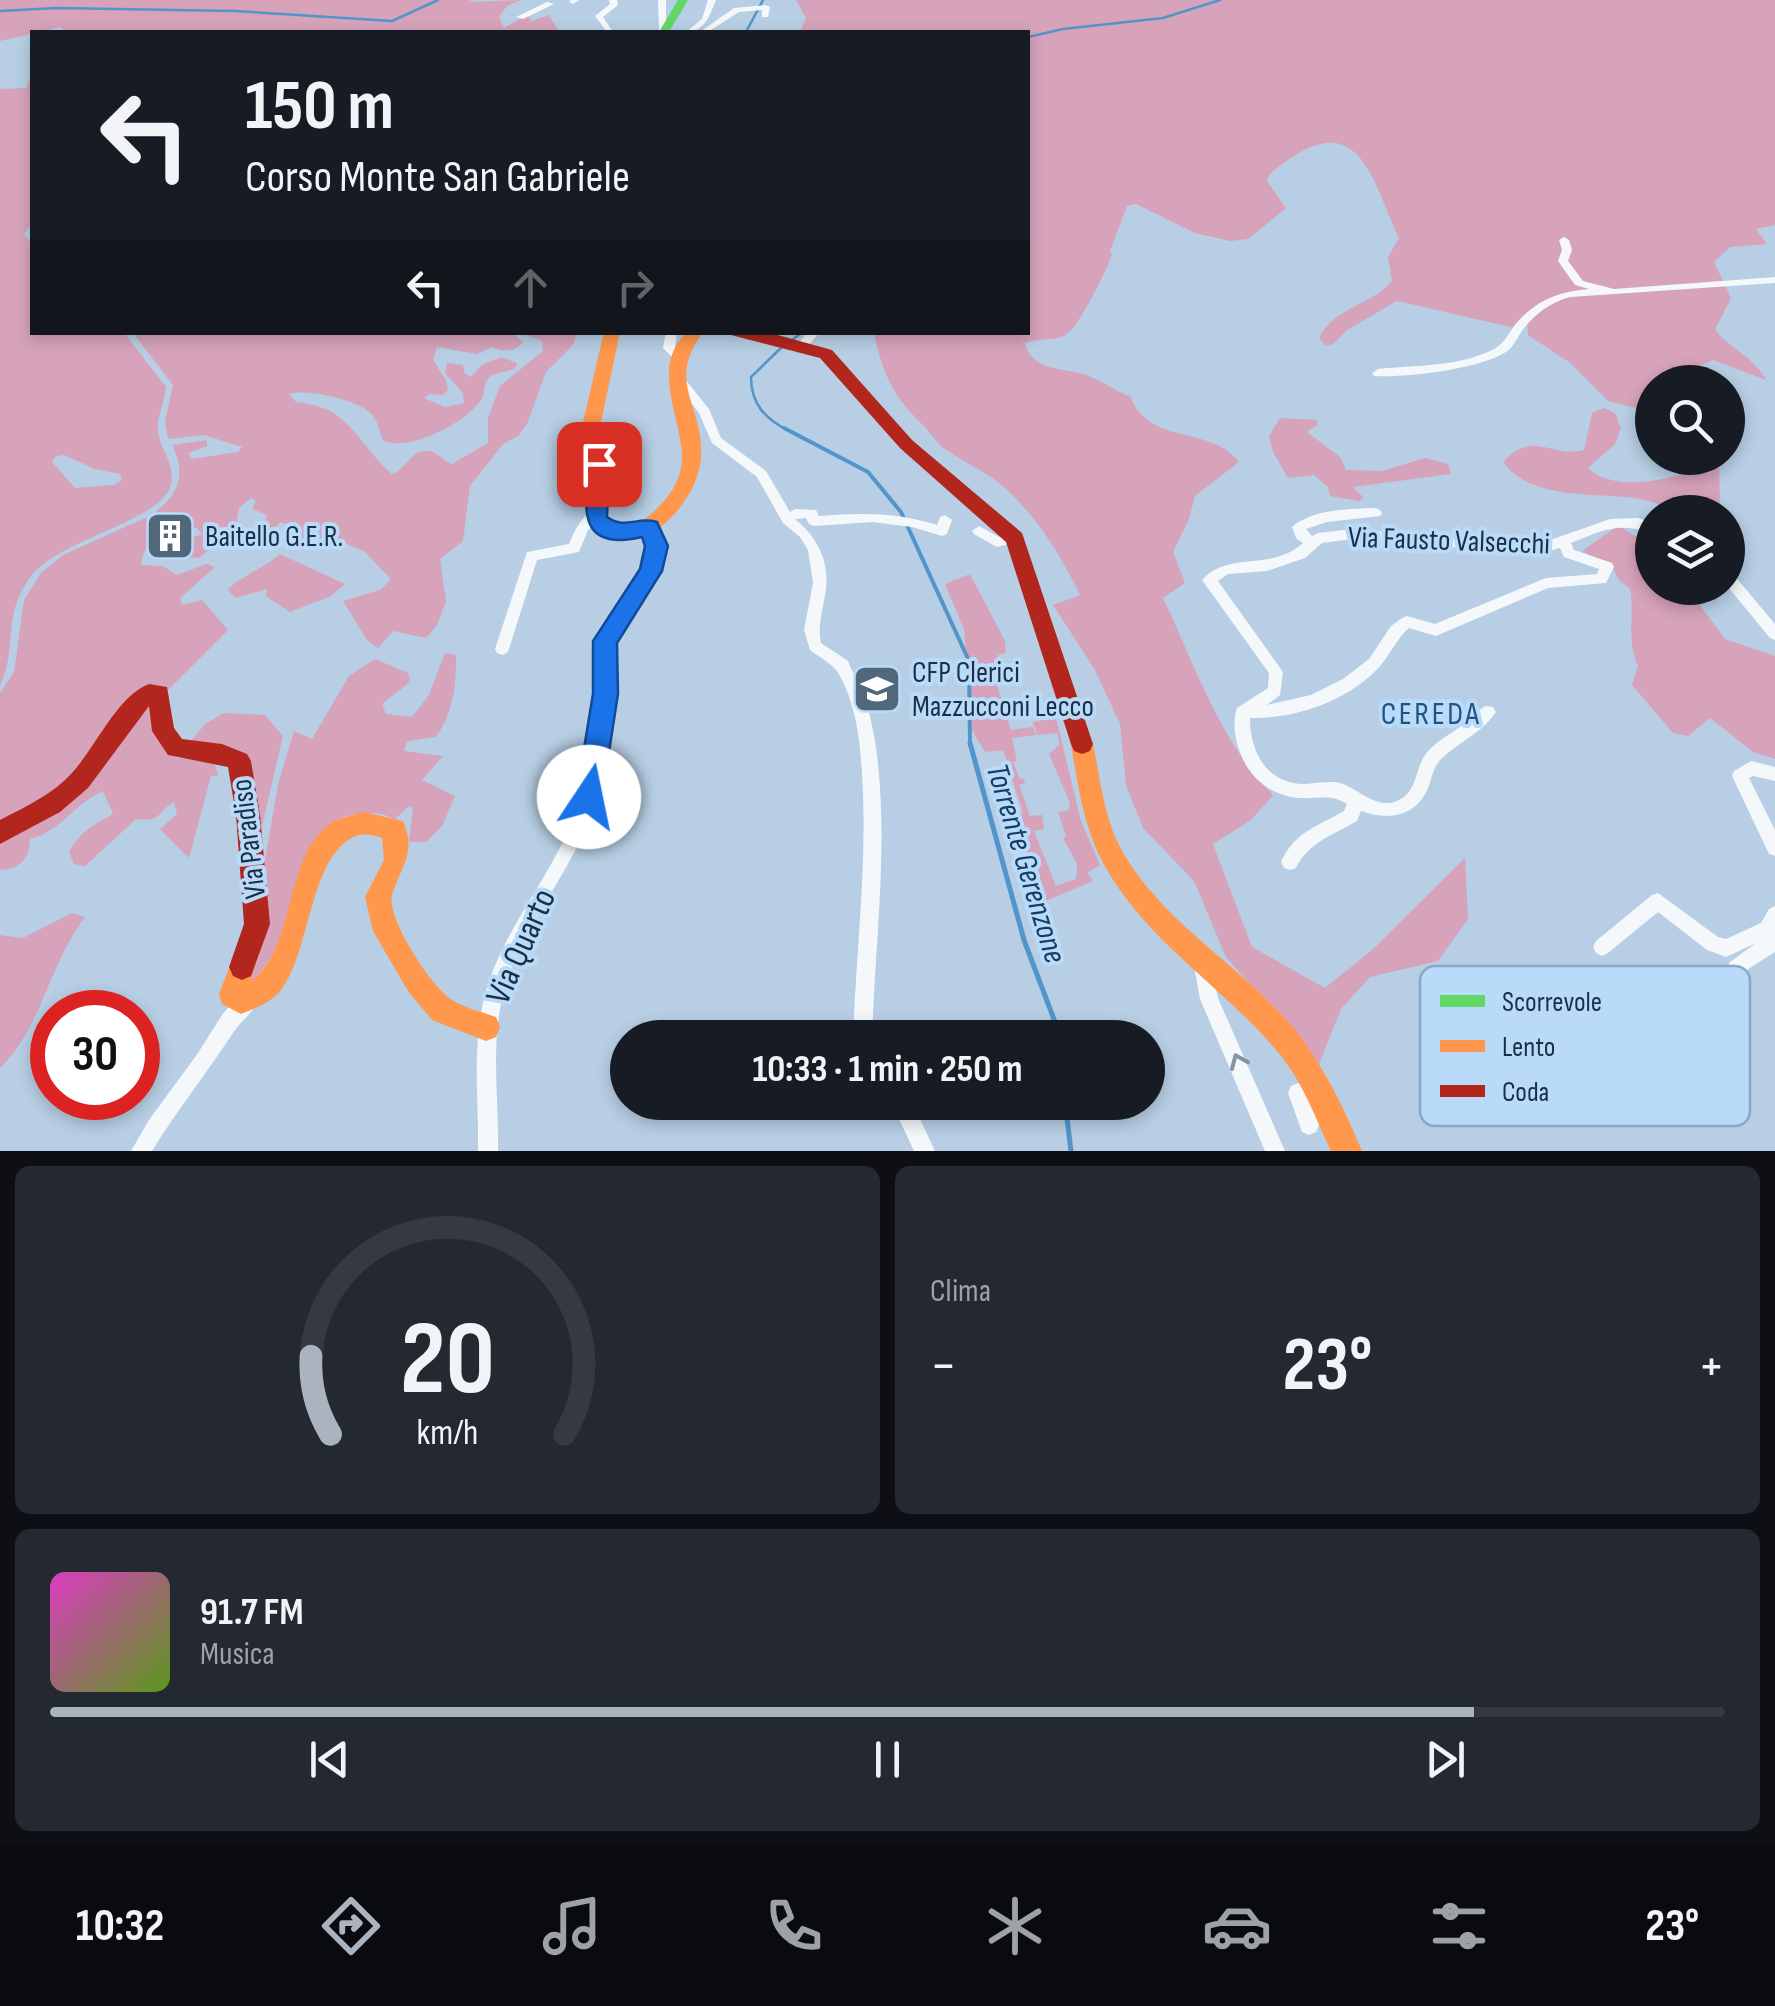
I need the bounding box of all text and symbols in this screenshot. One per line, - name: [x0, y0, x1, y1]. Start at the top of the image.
- text: 150 m: [245, 65, 394, 149]
- icon: left: [80, 70, 210, 200]
- text: Corso Monte San Gabriele: [245, 150, 630, 205]
- icon: left: [398, 260, 453, 315]
- icon: ahead: [503, 260, 558, 315]
- icon: right: [608, 260, 663, 315]
- map controls: [1635, 365, 1745, 605]
- button: search: [1635, 365, 1745, 475]
- pin: [557, 422, 642, 507]
- icon: arrive: [572, 437, 627, 492]
- button: layers: [1635, 495, 1745, 605]
- building icon: Baitello G.E.R.: [144, 510, 196, 562]
- place label: Baitello G.E.R.: [205, 519, 343, 555]
- street label: Via Fausto Valsecchi: [1347, 519, 1551, 563]
- place label: CFP Clerici Mazzucconi Lecco: [912, 655, 1094, 725]
- school or university icon: CFP Clerici Mazzucconi Lecco: [851, 663, 903, 715]
- district label: CEREDA: [1381, 695, 1481, 734]
- position arrow: [537, 745, 641, 849]
- water label: Torrente Gerenzone: [977, 759, 1074, 968]
- street label: Via Paradiso: [224, 777, 274, 901]
- street label: Via Quarto: [477, 882, 566, 1011]
- legend: [1420, 966, 1750, 1126]
- text: Scorrevole: [1502, 986, 1602, 1019]
- speed limit sign: 30: [30, 990, 160, 1120]
- text: Lento: [1502, 1031, 1555, 1064]
- text: 10:33 · 1 min · 250 m: [752, 1047, 1023, 1092]
- one-way arrow: [1230, 1053, 1250, 1071]
- text: Coda: [1502, 1076, 1549, 1109]
- text: Clima: [930, 1272, 991, 1311]
- text: 20: [400, 1298, 495, 1423]
- text: 23°: [1282, 1321, 1373, 1412]
- text: −: [930, 1333, 957, 1400]
- text: +: [1698, 1333, 1725, 1400]
- text: km/h: [417, 1412, 478, 1455]
- text: 91.7 FM: [200, 1590, 303, 1635]
- text: Musica: [200, 1635, 275, 1674]
- icon: previous: [302, 1732, 357, 1787]
- icon: pause: [860, 1732, 915, 1787]
- icon: next: [1418, 1732, 1473, 1787]
- icon: directions: [316, 1891, 386, 1961]
- icon: music: [537, 1891, 607, 1961]
- icon: phone: [759, 1891, 829, 1961]
- icon: climate: [980, 1891, 1050, 1961]
- icon: car: [1202, 1891, 1272, 1961]
- icon: filters: [1424, 1891, 1494, 1961]
- text: 10:32: [76, 1899, 164, 1954]
- text: 23°: [1645, 1899, 1699, 1954]

